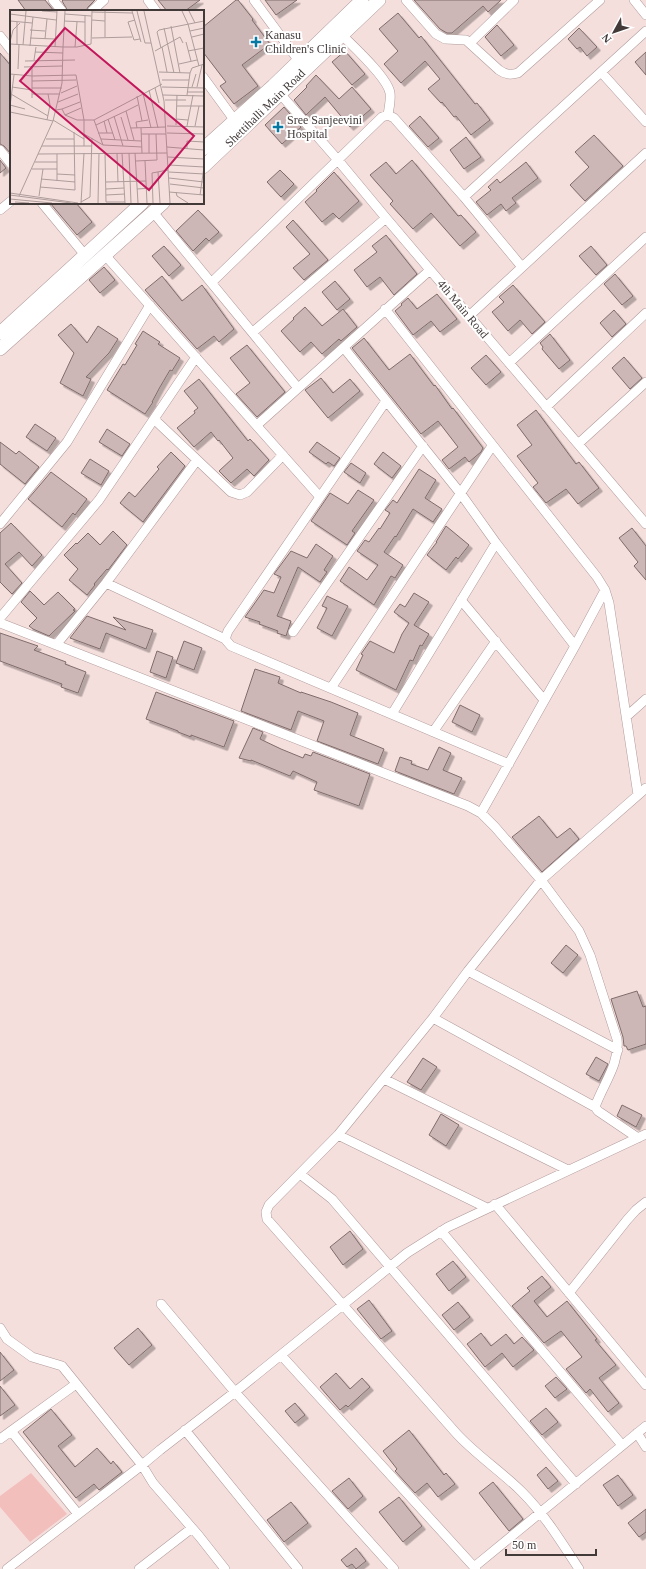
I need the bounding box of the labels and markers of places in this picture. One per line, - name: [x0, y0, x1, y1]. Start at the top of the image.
- place label: Kanasu Children's Clinic: [265, 28, 346, 56]
- marker: Kanasu Children's Clinic: [250, 36, 262, 48]
- place label: Sree Sanjeevini Hospital: [287, 113, 363, 141]
- marker: Sree Sanjeevini Hospital: [272, 121, 284, 133]

